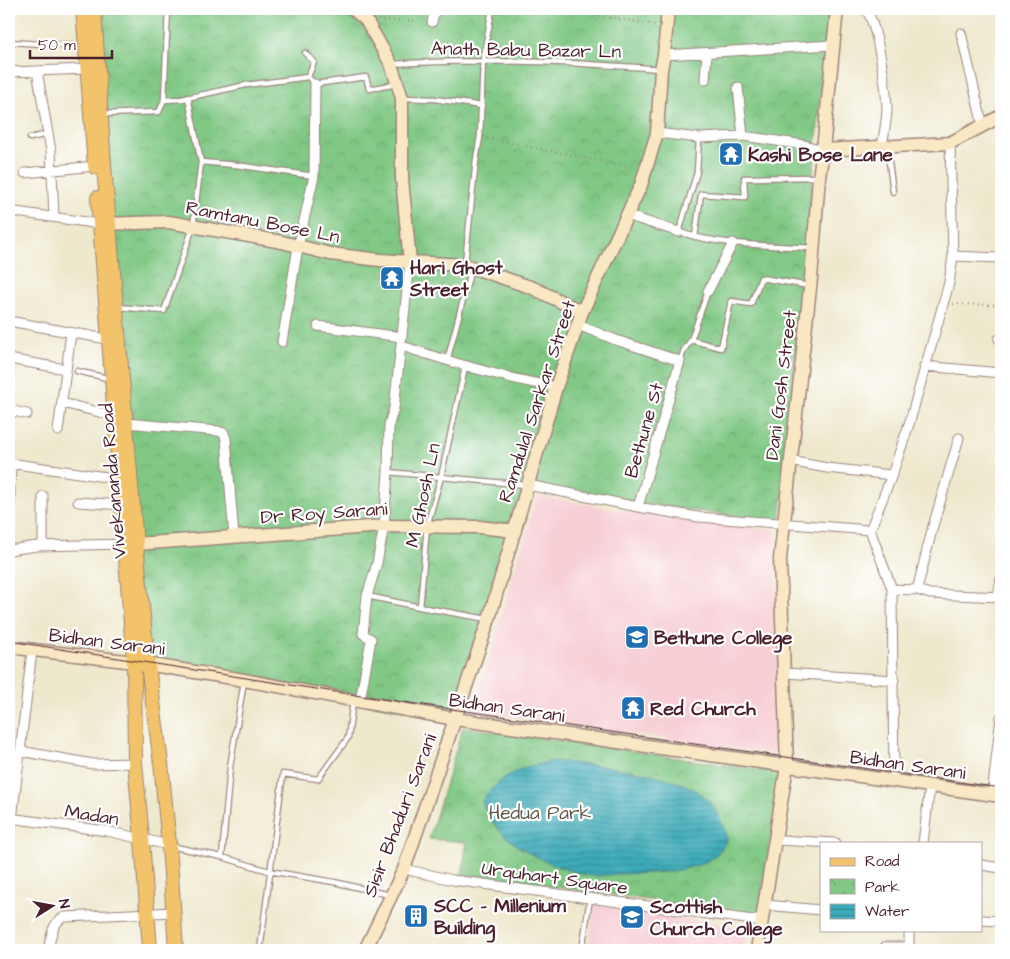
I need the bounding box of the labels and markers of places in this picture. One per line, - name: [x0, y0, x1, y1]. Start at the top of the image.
- temple icon: Kashi Bose Lane: [718, 141, 744, 167]
- place label: Kashi Bose Lane: [748, 142, 894, 169]
- place label: Hari Ghost Street: [409, 255, 503, 304]
- temple icon: Hari Ghost Street: [379, 265, 405, 291]
- school or university icon: Bethune College: [624, 624, 650, 650]
- place label: Bethune College: [654, 625, 793, 653]
- temple icon: Red Church: [620, 695, 646, 721]
- place label: Red Church: [650, 696, 756, 723]
- place label: SCC - Millenium Building: [433, 893, 567, 943]
- place label: Scottish Church College: [649, 894, 783, 944]
- building icon: SCC - Millenium Building: [403, 903, 429, 929]
- school or university icon: Scottish Church College: [619, 904, 645, 930]

